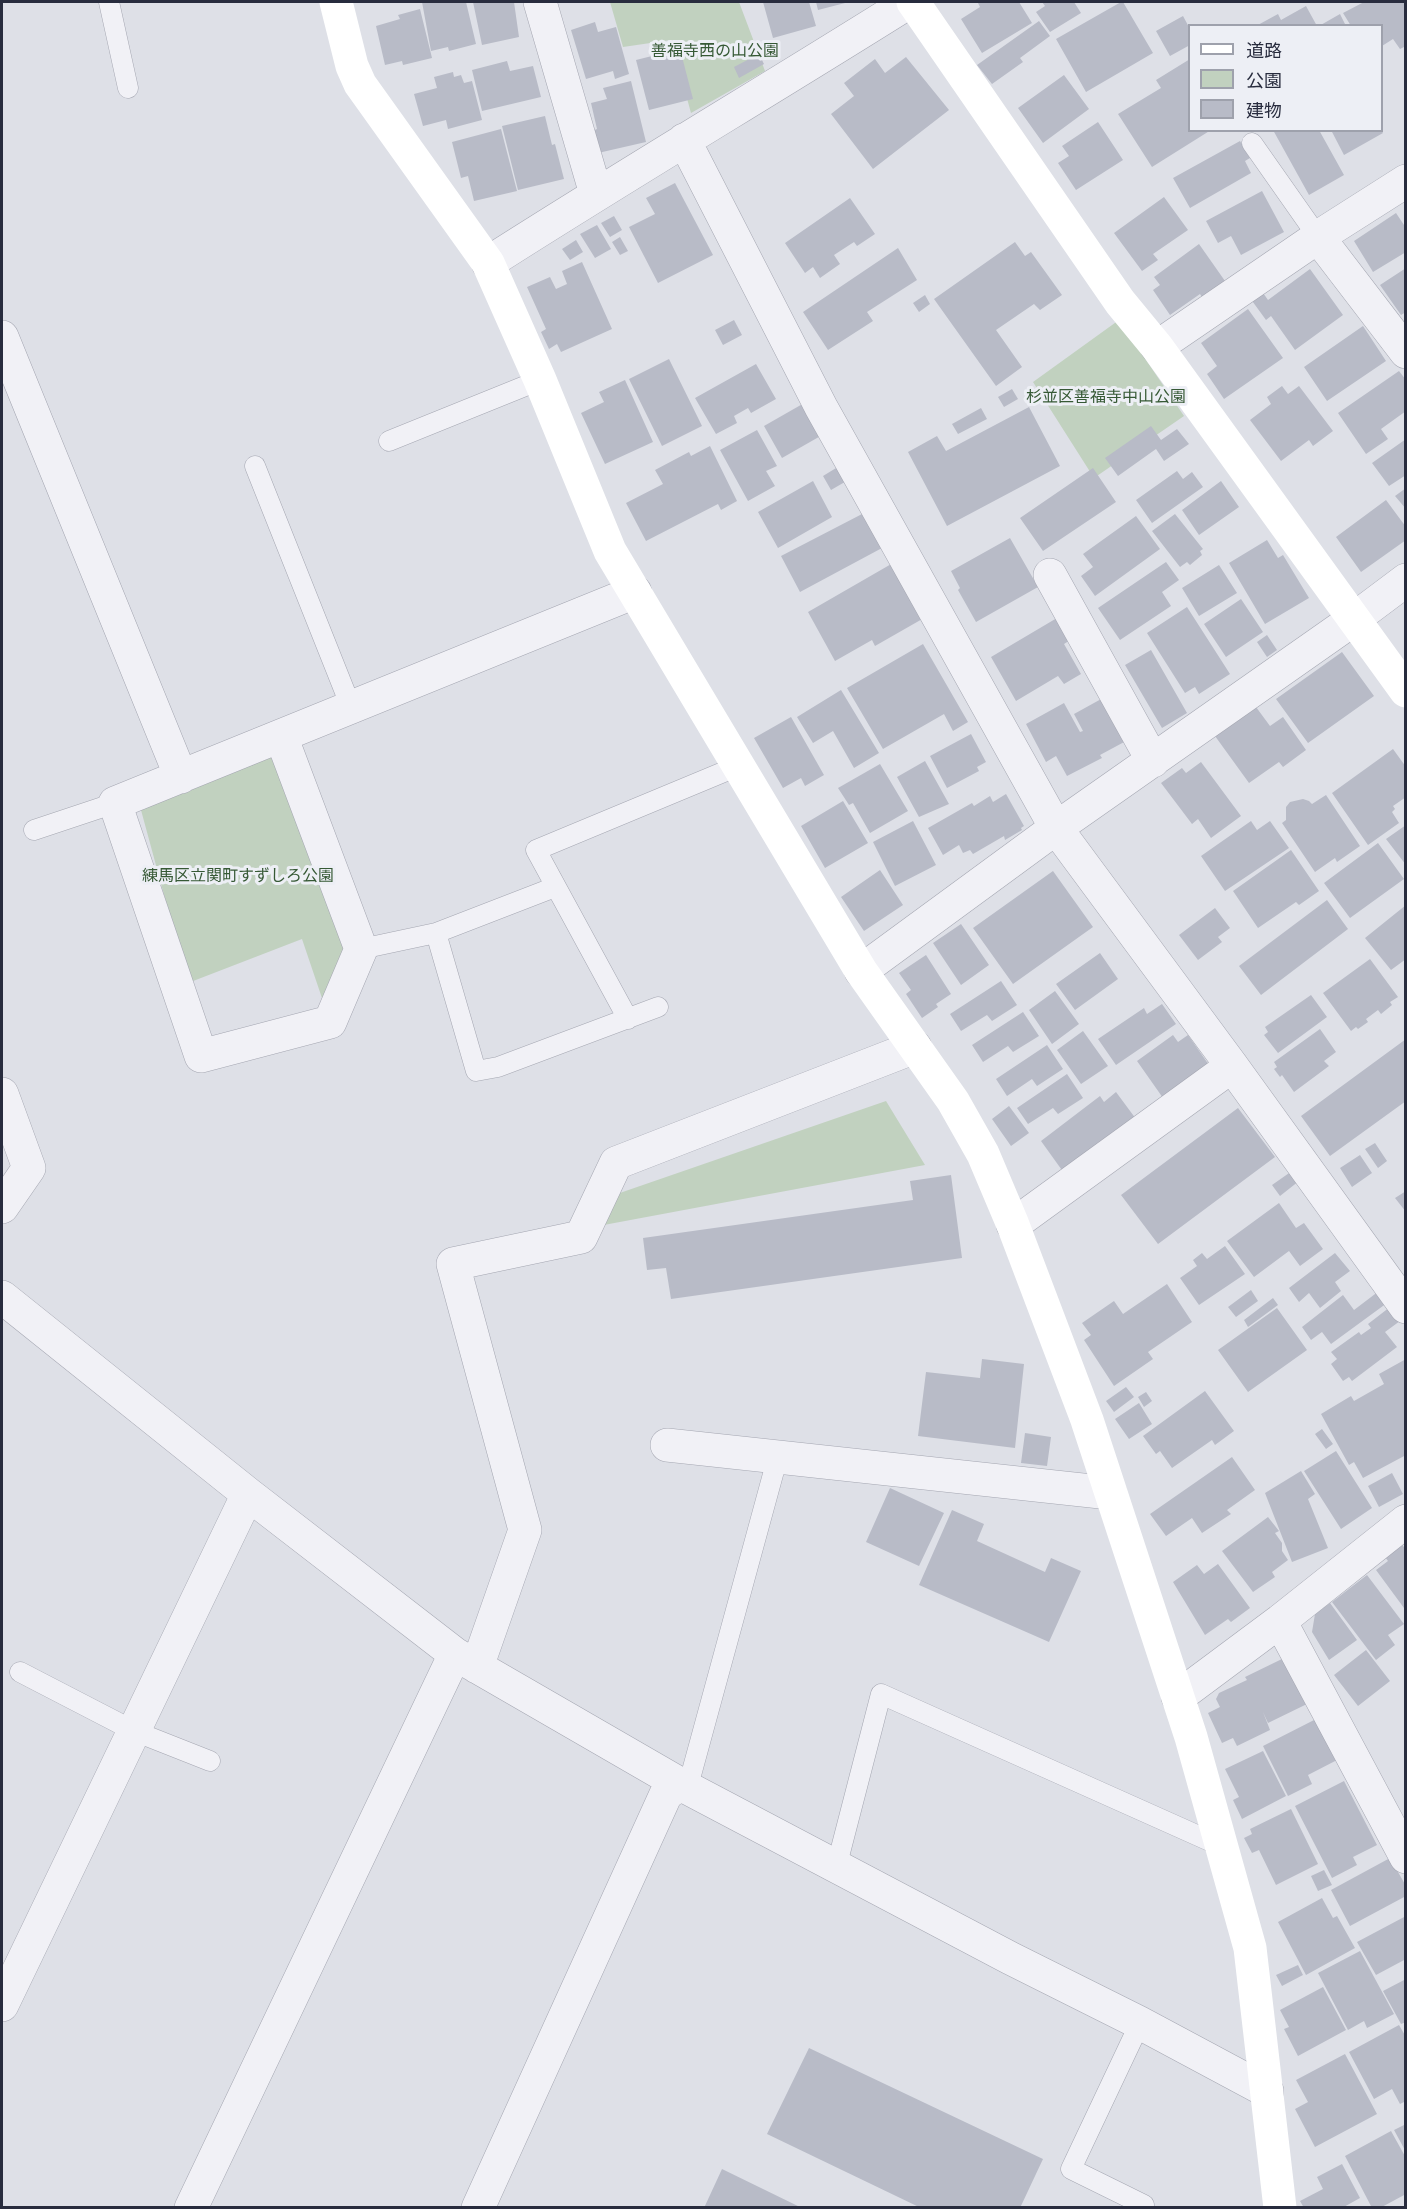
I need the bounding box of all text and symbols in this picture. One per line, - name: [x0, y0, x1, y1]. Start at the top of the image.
- legend: [1188, 24, 1383, 132]
- text: 道路: [1246, 40, 1282, 61]
- park label: 善福寺西の山公園: [651, 41, 779, 61]
- text: 公園: [1246, 70, 1282, 91]
- text: 建物: [1246, 100, 1282, 121]
- park label: 杉並区善福寺中山公園: [1026, 387, 1186, 407]
- park label: 練馬区立関町すずしろ公園: [142, 866, 334, 886]

